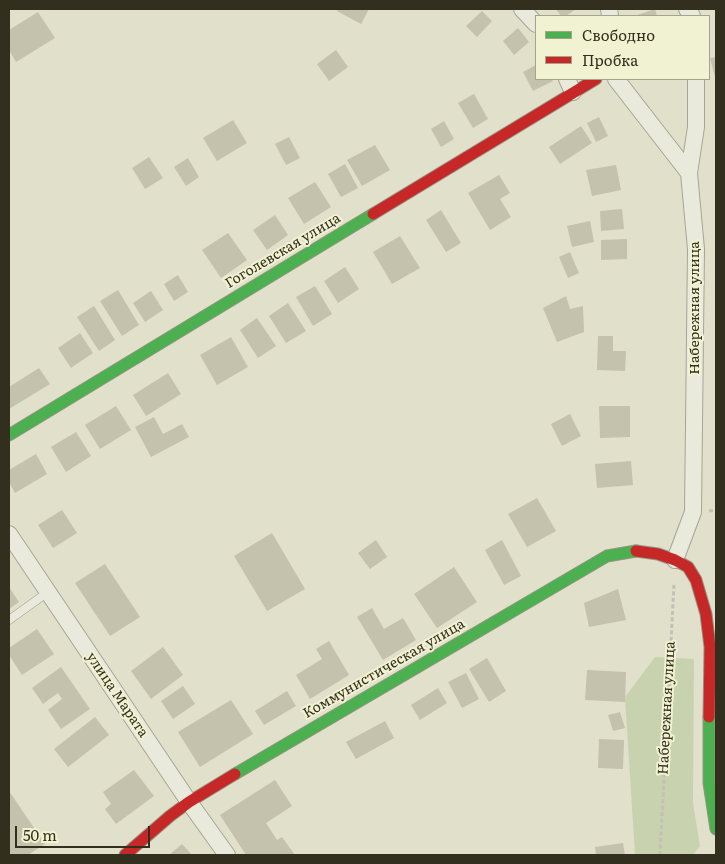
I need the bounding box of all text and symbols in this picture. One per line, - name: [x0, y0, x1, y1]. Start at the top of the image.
- legend: [535, 15, 710, 80]
- text: Свободно: [582, 23, 655, 46]
- text: Пробка: [582, 48, 638, 71]
- street label: Гоголевская улица: [222, 210, 344, 292]
- street label: Набережная улица: [687, 241, 703, 375]
- street label: Коммунистическая улица: [300, 616, 468, 722]
- street label: Набережная улица: [655, 641, 679, 775]
- street label: улица Марата: [82, 649, 152, 741]
- scale bar: [18, 816, 152, 848]
- text: 50 m: [23, 823, 57, 846]

